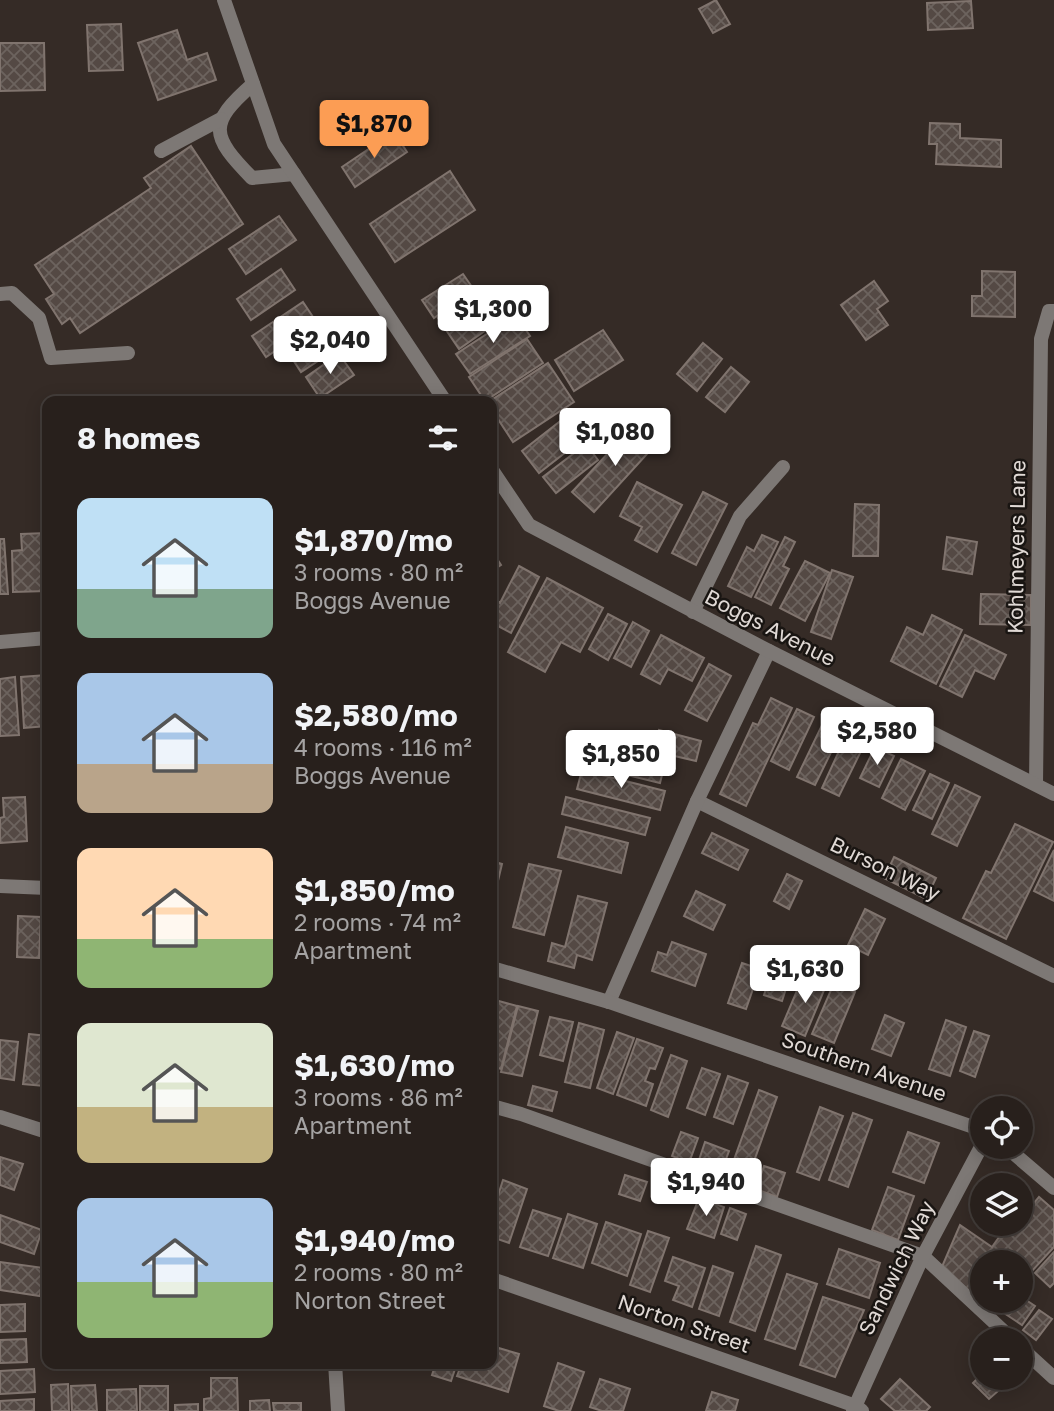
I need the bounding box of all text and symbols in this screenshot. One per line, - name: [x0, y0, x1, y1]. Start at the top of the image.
- pin: $1,870: [317, 100, 431, 160]
- text: $1,870: [336, 109, 412, 137]
- pin: $1,300: [436, 286, 550, 345]
- text: $1,300: [454, 294, 532, 322]
- pin: $2,040: [273, 316, 387, 376]
- text: $2,040: [289, 325, 371, 353]
- pin: $1,080: [558, 408, 672, 468]
- text: $1,080: [575, 417, 655, 445]
- icon: filters: [424, 419, 462, 457]
- text: 8 homes: [77, 420, 201, 456]
- street label: Kohlmeyers Lane: [1001, 460, 1031, 634]
- text: $1,870/mo: [294, 522, 453, 558]
- icon: home: [133, 526, 217, 610]
- text: 3 rooms · 80 m²: [294, 558, 463, 586]
- street label: Boggs Avenue: [701, 583, 840, 671]
- text: Boggs Avenue: [294, 586, 451, 614]
- text: $2,580/mo: [294, 697, 458, 733]
- icon: home: [133, 701, 217, 785]
- pin: $2,580: [820, 708, 934, 767]
- text: $2,580: [837, 716, 917, 744]
- pin: $1,850: [564, 730, 678, 790]
- text: 4 rooms · 116 m²: [294, 733, 472, 761]
- text: $1,850: [582, 739, 660, 767]
- text: Boggs Avenue: [294, 761, 451, 789]
- street label: Burson Way: [826, 830, 945, 906]
- text: $1,850/mo: [294, 872, 455, 908]
- icon: home: [133, 876, 217, 960]
- text: 2 rooms · 74 m²: [294, 908, 461, 936]
- text: Apartment: [294, 936, 412, 964]
- pin: $1,630: [748, 946, 862, 1005]
- text: $1,630: [766, 954, 844, 982]
- street label: Southern Avenue: [778, 1026, 950, 1106]
- text: $1,630/mo: [294, 1047, 455, 1083]
- icon: home: [133, 1051, 217, 1135]
- text: 3 rooms · 86 m²: [294, 1083, 463, 1111]
- map controls: [970, 1096, 1033, 1390]
- button: locate: [970, 1096, 1033, 1159]
- text: Apartment: [294, 1111, 412, 1139]
- pin: $1,940: [649, 1158, 763, 1218]
- text: $1,940: [667, 1167, 745, 1195]
- button: layers: [970, 1173, 1033, 1236]
- street label: Sandwich Way: [852, 1196, 940, 1339]
- text: $1,940/mo: [294, 1222, 455, 1258]
- icon: home: [133, 1226, 217, 1310]
- button: +: [970, 1250, 1033, 1313]
- text: 2 rooms · 80 m²: [294, 1258, 463, 1286]
- text: Norton Street: [294, 1286, 446, 1314]
- street label: Norton Street: [615, 1288, 754, 1358]
- button: −: [970, 1327, 1033, 1390]

